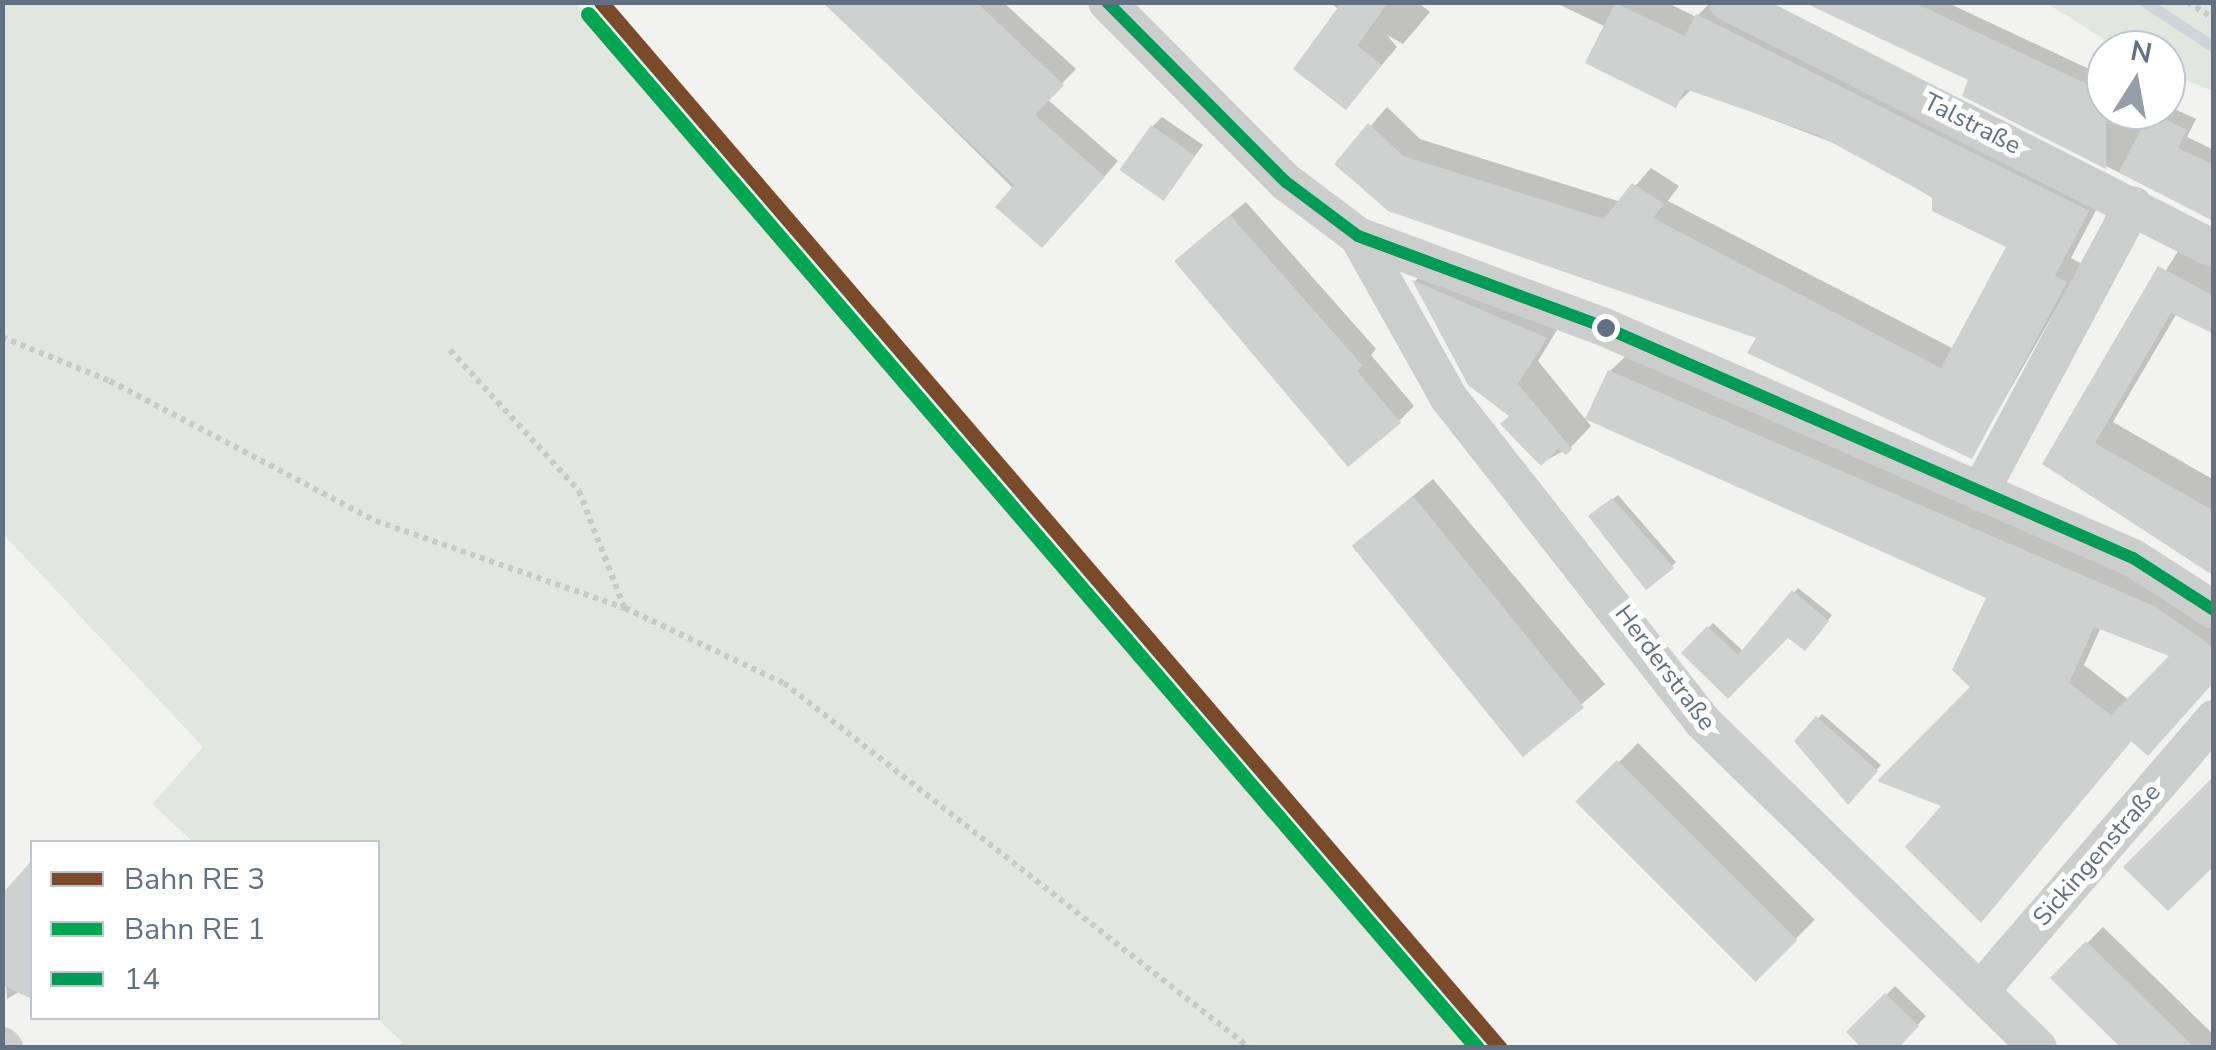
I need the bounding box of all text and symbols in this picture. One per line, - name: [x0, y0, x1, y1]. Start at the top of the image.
- north arrow: [2086, 30, 2186, 130]
- text: N: [2127, 32, 2155, 73]
- street label: Talstraße: [1918, 87, 2026, 161]
- unlabelled marker: [1596, 318, 1616, 338]
- street label: Herderstraße: [1608, 599, 1722, 737]
- street label: Sickingenstraße: [2027, 778, 2167, 932]
- legend: [30, 840, 380, 1020]
- text: Bahn RE 3: [124, 859, 265, 900]
- text: Bahn RE 1: [124, 909, 265, 950]
- text: 14: [124, 959, 160, 1000]

